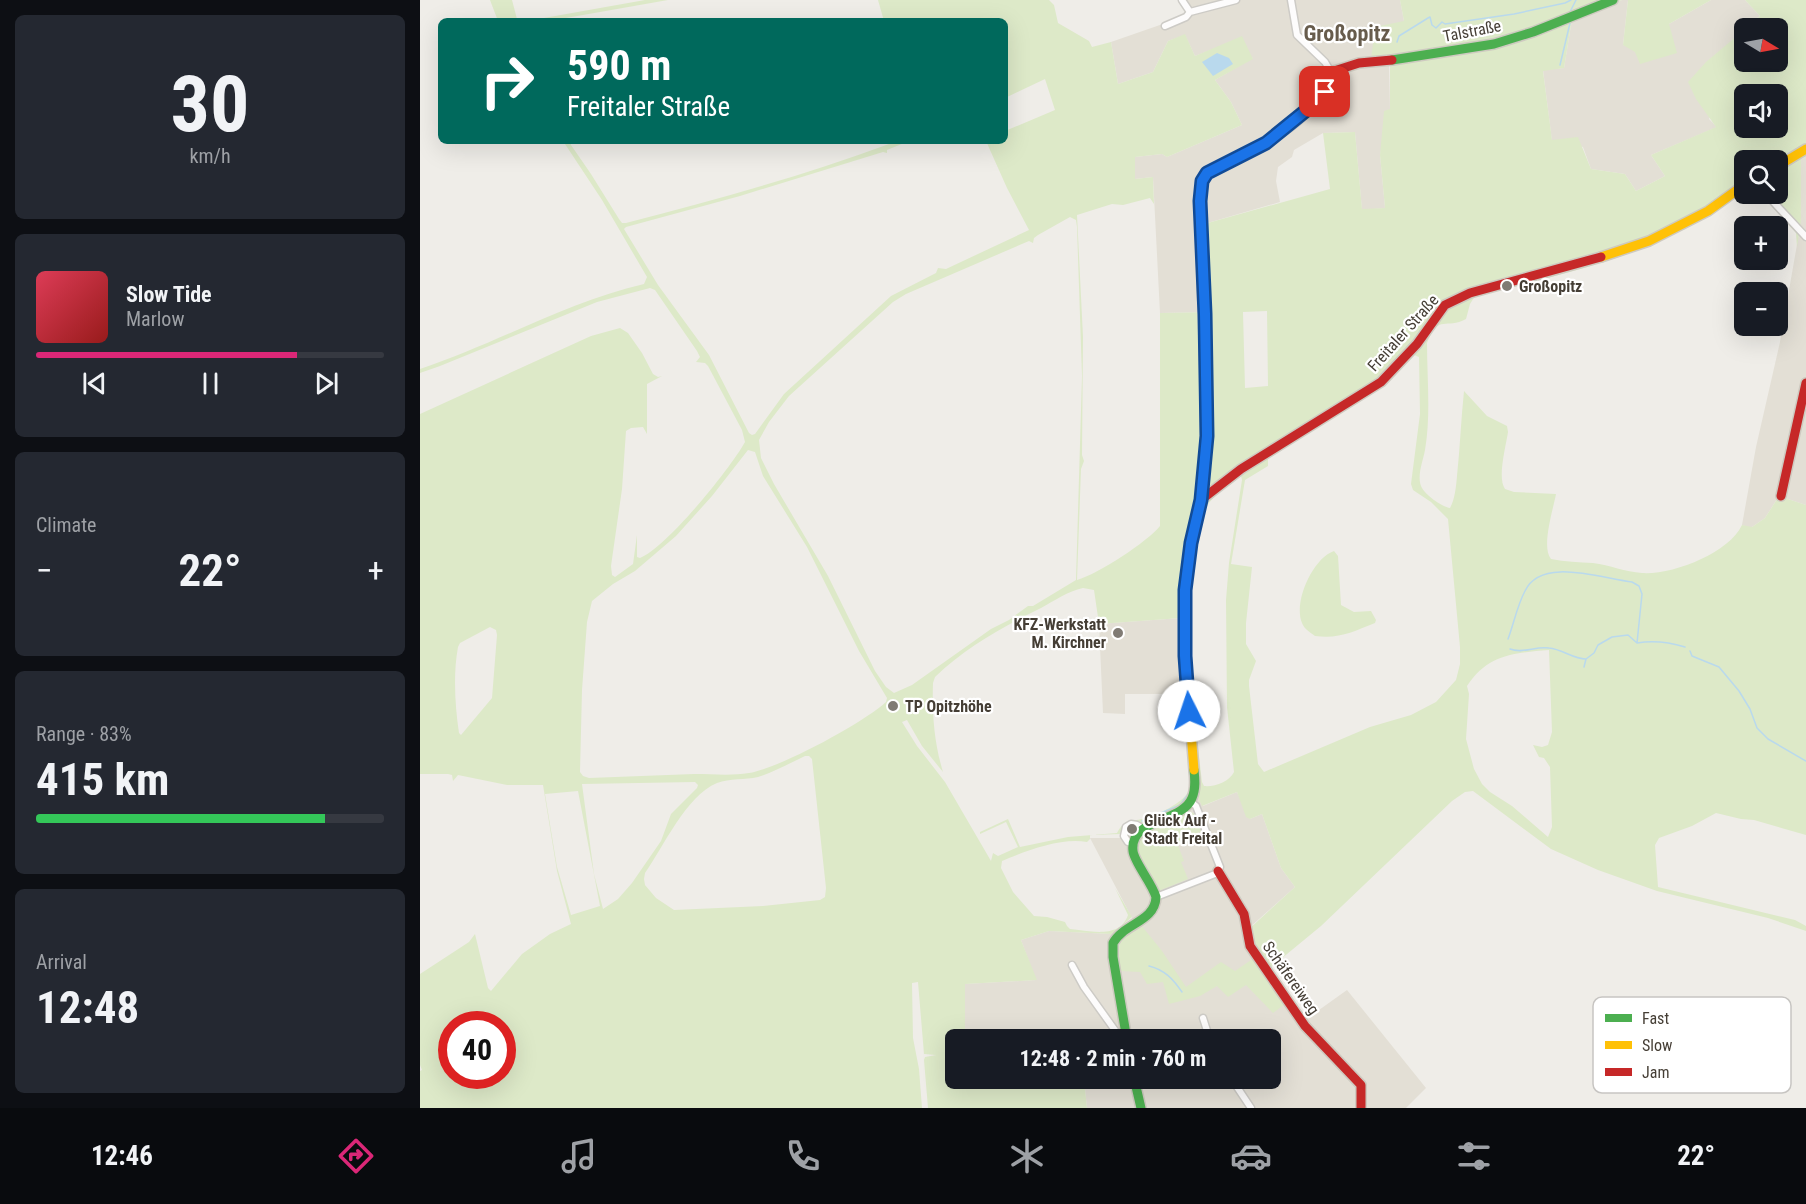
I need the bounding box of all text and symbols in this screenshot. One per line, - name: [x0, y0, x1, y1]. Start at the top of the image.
- street label: Talstraße: [1441, 16, 1503, 46]
- north arrow: [1734, 18, 1788, 72]
- map controls: [1734, 18, 1788, 336]
- district label: Großopitz: [1303, 21, 1391, 46]
- text: 590 m: [567, 41, 672, 90]
- icon: right: [468, 42, 546, 120]
- text: 30: [171, 59, 249, 150]
- pin: [1299, 66, 1350, 117]
- icon: arrive: [1308, 75, 1341, 108]
- button: sound: [1734, 84, 1788, 138]
- text: Freitaler Straße: [567, 91, 730, 123]
- text: km/h: [189, 144, 231, 168]
- button: search: [1734, 150, 1788, 204]
- button: +: [1734, 216, 1788, 270]
- place label: Großopitz: [1519, 277, 1582, 296]
- marker: Großopitz: [1500, 279, 1514, 293]
- text: Slow Tide: [126, 282, 212, 307]
- button: −: [1734, 282, 1788, 336]
- street label: Freitaler Straße: [1364, 291, 1442, 375]
- text: Marlow: [126, 307, 184, 331]
- icon: previous: [78, 367, 111, 400]
- icon: pause: [194, 367, 227, 400]
- icon: next: [310, 367, 343, 400]
- text: Climate: [36, 513, 96, 537]
- text: 22°: [179, 544, 242, 597]
- text: −: [36, 551, 53, 590]
- text: +: [368, 551, 384, 590]
- place label: KFZ-Werkstatt M. Kirchner: [1013, 615, 1106, 652]
- marker: KFZ-Werkstatt M. Kirchner: [1111, 626, 1125, 640]
- position arrow: [1157, 679, 1221, 743]
- place label: TP Opitzhöhe: [905, 697, 992, 716]
- marker: TP Opitzhöhe: [886, 699, 900, 713]
- text: Range · 83%: [36, 722, 132, 746]
- text: 415 km: [36, 753, 169, 806]
- place label: Glück Auf - Stadt Freital: [1144, 811, 1222, 848]
- marker: Glück Auf - Stadt Freital: [1125, 822, 1139, 836]
- street label: Schäfereiweg: [1259, 938, 1323, 1018]
- text: Arrival: [36, 950, 87, 974]
- text: 12:48: [36, 981, 139, 1034]
- legend: [1593, 997, 1791, 1093]
- text: Fast: [1642, 1009, 1669, 1028]
- speed limit sign: 40: [438, 1011, 516, 1089]
- text: Slow: [1642, 1036, 1672, 1055]
- text: 12:48 · 2 min · 760 m: [1020, 1046, 1206, 1071]
- text: Jam: [1642, 1063, 1669, 1082]
- icon: directions: [335, 1135, 377, 1177]
- icon: music: [558, 1135, 600, 1177]
- icon: phone: [782, 1135, 824, 1177]
- icon: climate: [1006, 1135, 1048, 1177]
- icon: car: [1230, 1135, 1272, 1177]
- icon: filters: [1453, 1135, 1495, 1177]
- text: 12:46: [91, 1140, 153, 1172]
- text: 22°: [1677, 1140, 1715, 1172]

